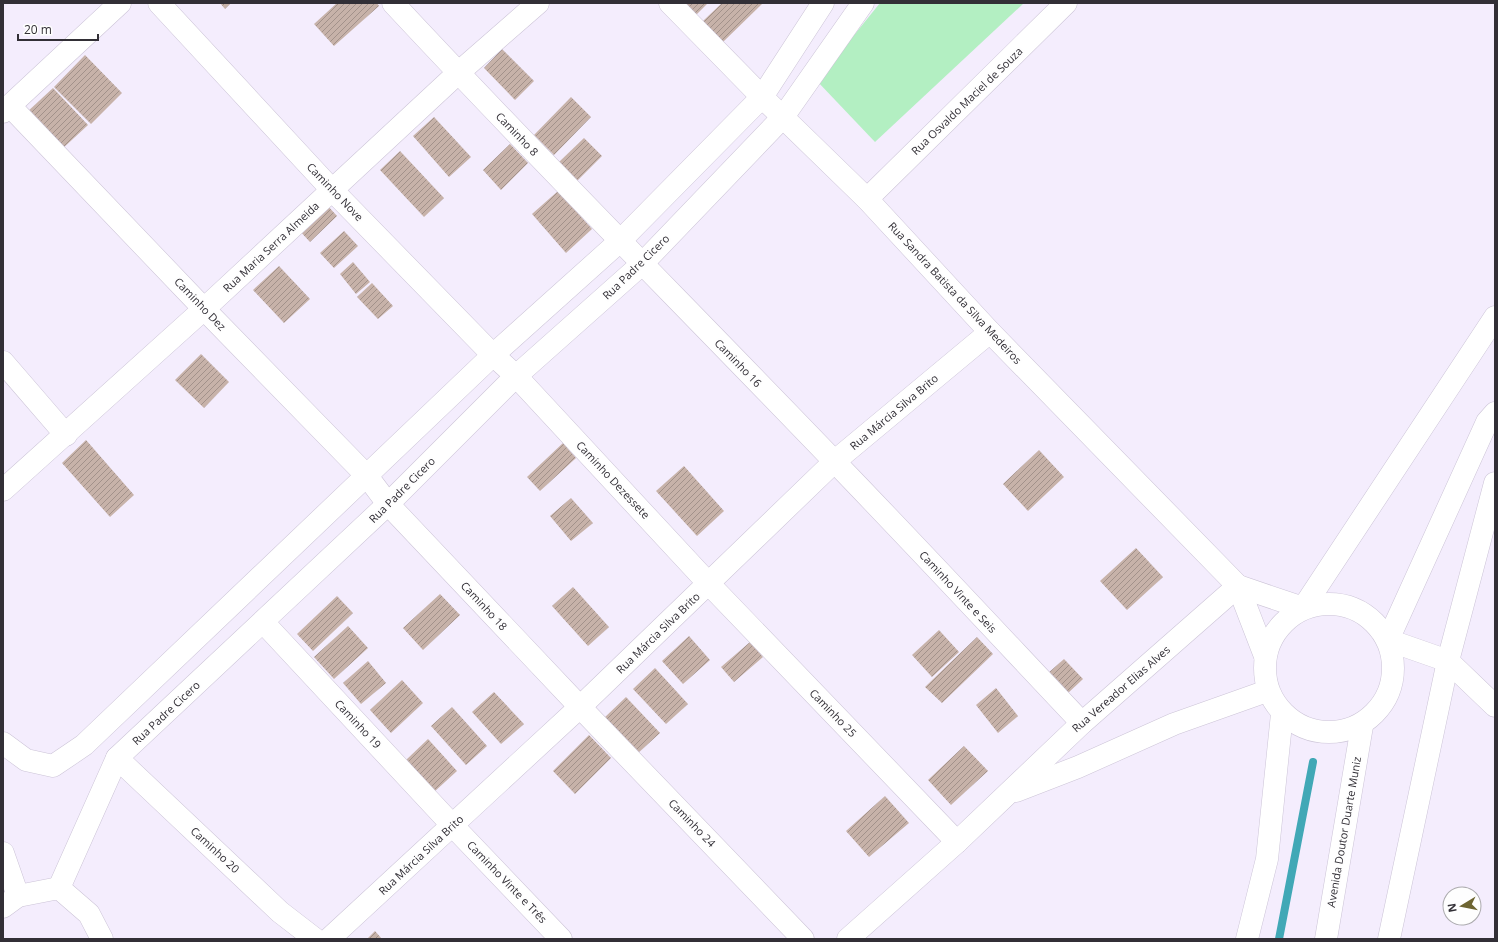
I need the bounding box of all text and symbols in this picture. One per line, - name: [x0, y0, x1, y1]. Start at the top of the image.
- scale bar: [18, 16, 98, 42]
- text: 20 m: [24, 21, 52, 38]
- street label: Rua Osvaldo Maciel de Souza: [908, 43, 1026, 158]
- street label: Caminho 8: [493, 109, 542, 159]
- street label: Caminho Nove: [304, 159, 367, 224]
- street label: Rua Maria Serra Almeida: [219, 198, 322, 295]
- street label: Rua Sandra Batista da Silva Medeiros: [885, 218, 1025, 367]
- street label: Rua Padre Cicero: [599, 231, 673, 303]
- street label: Caminho Dez: [171, 274, 229, 333]
- street label: Caminho 16: [712, 335, 765, 390]
- street label: Rua Márcia Silva Brito: [846, 370, 941, 453]
- street label: Caminho Dezessete: [573, 438, 653, 522]
- street label: Rua Padre Cicero: [365, 453, 438, 526]
- street label: Caminho Vinte e Seis: [916, 547, 1000, 636]
- street label: Caminho 18: [458, 578, 511, 633]
- street label: Rua Márcia Silva Brito: [613, 588, 703, 677]
- street label: Rua Vereador Elias Alves: [1068, 642, 1173, 735]
- street label: Rua Padre Cicero: [128, 677, 203, 748]
- street label: Caminho 25: [807, 685, 860, 740]
- street label: Caminho 19: [332, 696, 385, 751]
- street label: Avenida Doutor Duarte Muniz: [1323, 755, 1364, 908]
- street label: Caminho 24: [666, 795, 720, 851]
- street label: Rua Márcia Silva Brito: [375, 811, 467, 898]
- street label: Caminho 20: [188, 823, 243, 876]
- street label: Caminho Vinte e Três: [464, 837, 551, 926]
- north arrow: [1442, 886, 1482, 926]
- text: N: [1443, 902, 1460, 914]

